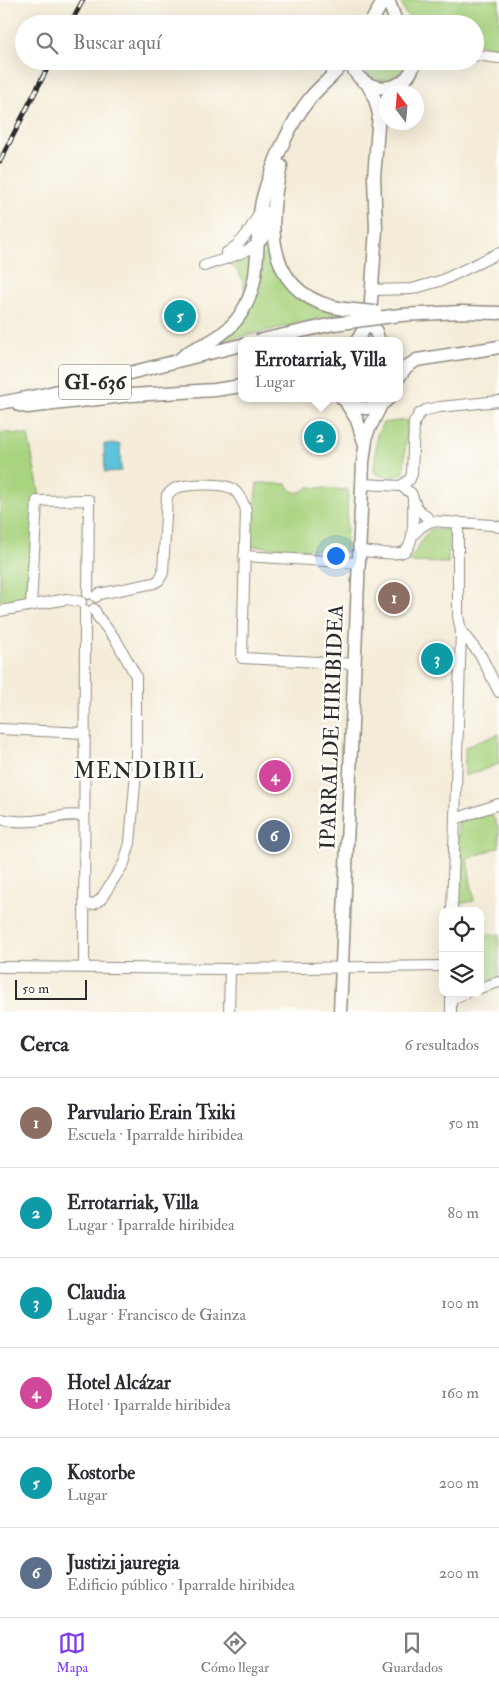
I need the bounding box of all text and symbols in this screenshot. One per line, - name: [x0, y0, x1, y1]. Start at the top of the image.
- search box: [15, 15, 484, 70]
- icon: search: [33, 29, 61, 57]
- text: Buscar aquí: [73, 31, 161, 55]
- north arrow: [379, 85, 424, 130]
- pin: 5: [164, 297, 196, 335]
- popup: [238, 337, 403, 402]
- text: Errotarriak, Villa: [255, 348, 386, 372]
- road number: GI-636: [59, 364, 131, 400]
- text: Lugar: [255, 372, 295, 392]
- pin: 2: [304, 418, 336, 456]
- your location: [323, 543, 349, 569]
- pin: 1: [378, 579, 410, 617]
- street label: IPARRALDE HIRIBIDEA: [314, 604, 350, 850]
- pin: 3: [421, 640, 453, 678]
- district label: MENDIBIL: [74, 757, 204, 785]
- pin: 4: [259, 757, 291, 795]
- pin: 6: [258, 817, 290, 855]
- map controls: [439, 907, 484, 997]
- button: locate: [439, 907, 484, 952]
- button: layers: [439, 952, 484, 997]
- scale bar: [15, 977, 88, 1000]
- text: 50 m: [22, 980, 49, 997]
- text: Cerca: [20, 1031, 69, 1058]
- text: 6 resultados: [404, 1035, 479, 1055]
- text: Parvulario Erain Txiki: [67, 1101, 236, 1125]
- text: 1: [33, 1113, 39, 1133]
- text: 50 m: [448, 1113, 479, 1133]
- text: Escuela · Iparralde hiribidea: [67, 1125, 243, 1145]
- text: Errotarriak, Villa: [67, 1191, 199, 1215]
- text: 2: [32, 1203, 40, 1223]
- text: 80 m: [448, 1203, 479, 1223]
- text: Lugar · Iparralde hiribidea: [67, 1215, 235, 1235]
- text: Claudia: [67, 1281, 126, 1305]
- text: 3: [33, 1293, 39, 1313]
- text: 100 m: [441, 1293, 479, 1313]
- text: Lugar · Francisco de Gainza: [67, 1305, 246, 1325]
- text: Hotel Alcázar: [67, 1371, 171, 1395]
- text: 4: [32, 1383, 40, 1403]
- text: 160 m: [441, 1383, 479, 1403]
- text: Hotel · Iparralde hiribidea: [67, 1395, 231, 1415]
- text: Kostorbe: [67, 1461, 135, 1485]
- text: 5: [32, 1473, 40, 1493]
- text: 200 m: [439, 1473, 479, 1493]
- text: Lugar: [67, 1485, 107, 1505]
- text: Justizi jauregia: [67, 1551, 179, 1575]
- text: 6: [32, 1563, 40, 1583]
- text: 200 m: [439, 1563, 479, 1583]
- text: Edificio público · Iparralde hiribidea: [67, 1575, 295, 1595]
- tab: Mapa: [56, 1629, 88, 1676]
- tab: Cómo llegar: [201, 1629, 269, 1676]
- tab: Guardados: [382, 1629, 443, 1676]

